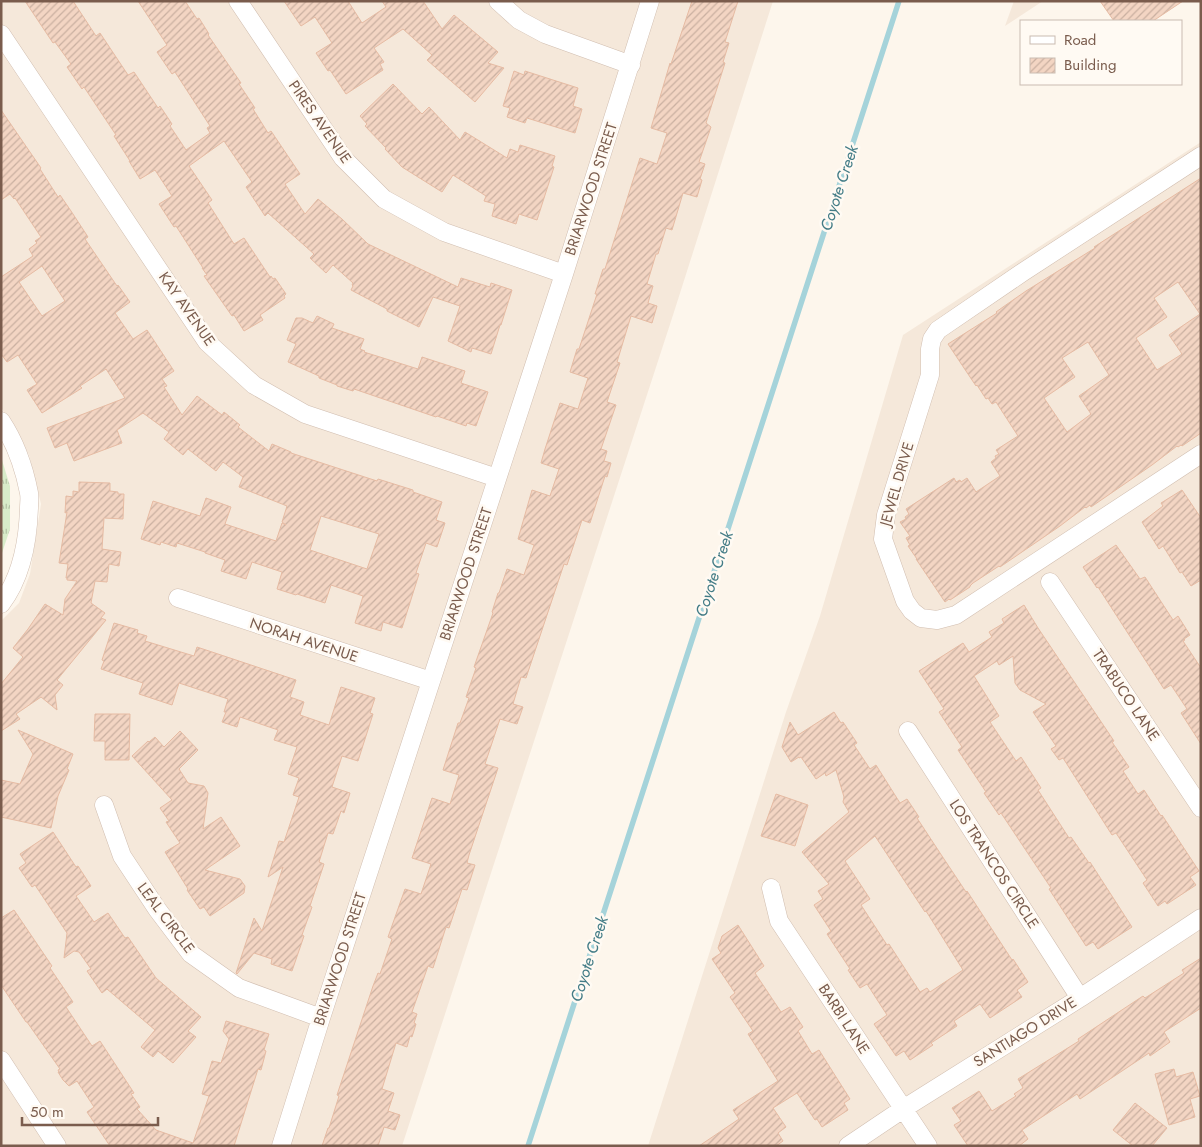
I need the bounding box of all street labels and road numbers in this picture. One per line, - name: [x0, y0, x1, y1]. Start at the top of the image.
- street label: PIRES AVENUE: [283, 76, 357, 168]
- street label: BRIARWOOD STREET: [559, 120, 623, 258]
- street label: KAY AVENUE: [153, 267, 221, 351]
- street label: JEWEL DRIVE: [874, 439, 920, 531]
- street label: BRIARWOOD STREET: [434, 505, 498, 643]
- street label: NORAH AVENUE: [247, 612, 361, 668]
- street label: TRABUCO LANE: [1087, 645, 1165, 745]
- street label: LOS TRANCOS CIRCLE: [944, 795, 1044, 933]
- street label: LEAL CIRCLE: [132, 878, 200, 958]
- street label: BRIARWOOD STREET: [308, 890, 372, 1028]
- street label: BARBI LANE: [813, 979, 875, 1059]
- street label: SANTIAGO DRIVE: [969, 991, 1081, 1073]

